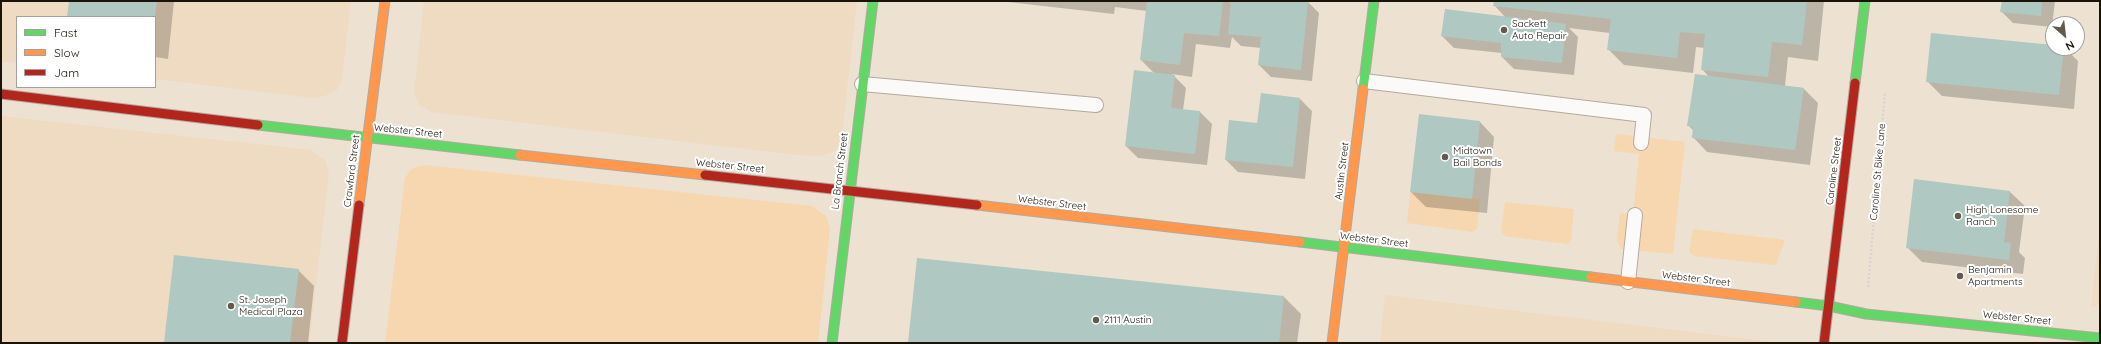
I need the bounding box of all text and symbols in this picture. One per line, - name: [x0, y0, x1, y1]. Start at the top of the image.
- legend: [16, 16, 156, 88]
- north arrow: [2045, 16, 2085, 56]
- place label: Sackett Auto Repair: [1512, 18, 1567, 42]
- text: Fast: [54, 25, 78, 40]
- marker: Sackett Auto Repair: [1499, 25, 1509, 35]
- text: N: [2063, 38, 2077, 54]
- text: Slow: [54, 45, 80, 60]
- text: Jam: [54, 65, 79, 80]
- street label: Webster Street: [373, 121, 443, 141]
- street label: Caroline St Bike Lane: [1868, 123, 1888, 221]
- street label: La Branch Street: [829, 132, 851, 210]
- street label: Crawford Street: [342, 134, 362, 208]
- street label: Caroline Street: [1824, 136, 1844, 206]
- street label: Austin Street: [1333, 141, 1351, 201]
- place label: Midtown Bail Bonds: [1453, 145, 1502, 168]
- marker: Midtown Bail Bonds: [1440, 152, 1450, 162]
- street label: Webster Street: [695, 156, 765, 176]
- street label: Webster Street: [1017, 193, 1087, 213]
- place label: High Lonesome Ranch: [1966, 204, 2038, 228]
- marker: High Lonesome Ranch: [1953, 211, 1963, 221]
- street label: Webster Street: [1339, 230, 1409, 250]
- place label: Benjamin Apartments: [1968, 264, 2023, 288]
- street label: Webster Street: [1661, 269, 1731, 289]
- marker: Benjamin Apartments: [1955, 271, 1965, 281]
- place label: St. Joseph Medical Plaza: [239, 294, 303, 318]
- marker: St. Joseph Medical Plaza: [226, 301, 236, 311]
- street label: Webster Street: [1982, 308, 2052, 328]
- place label: 2111 Austin: [1104, 314, 1151, 326]
- marker: 2111 Austin: [1091, 315, 1101, 325]

